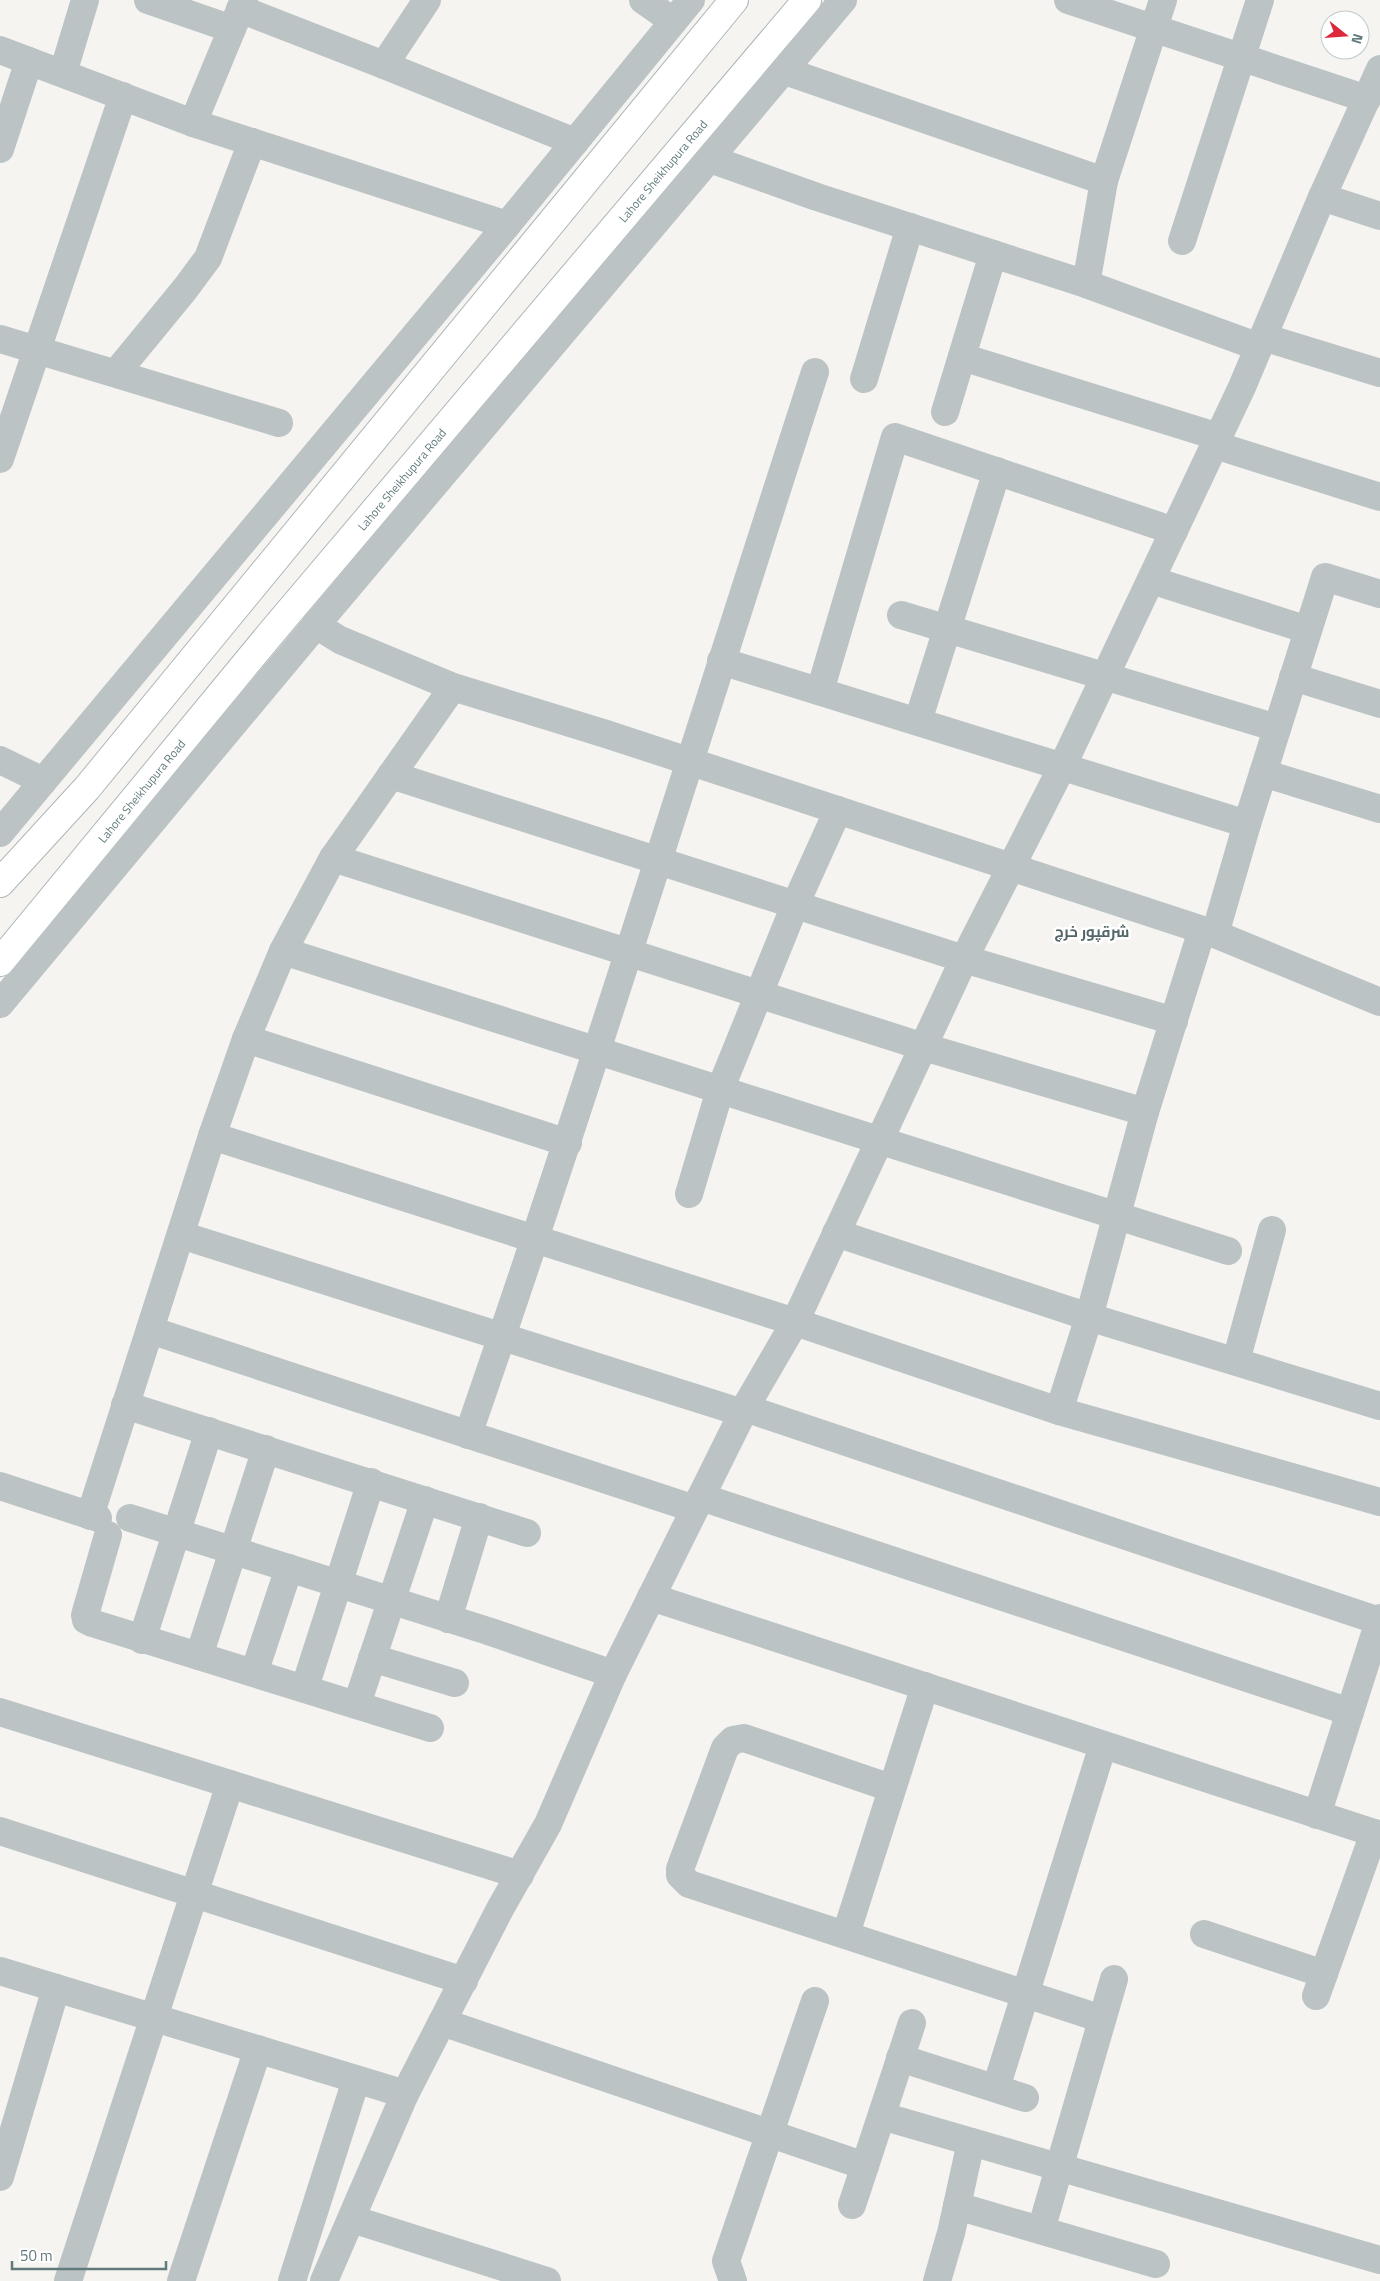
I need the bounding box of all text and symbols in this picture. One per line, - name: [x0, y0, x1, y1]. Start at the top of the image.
- north arrow: [1320, 10, 1370, 60]
- text: N: [1346, 31, 1369, 47]
- street label: Lahore Sheikhupura Road: [614, 115, 711, 226]
- street label: Lahore Sheikhupura Road: [352, 424, 450, 534]
- street label: Lahore Sheikhupura Road: [93, 735, 190, 847]
- district label: شرقپور خرچ: [1055, 920, 1129, 943]
- scale bar: [12, 2238, 166, 2270]
- text: 50 m: [20, 2244, 53, 2267]

